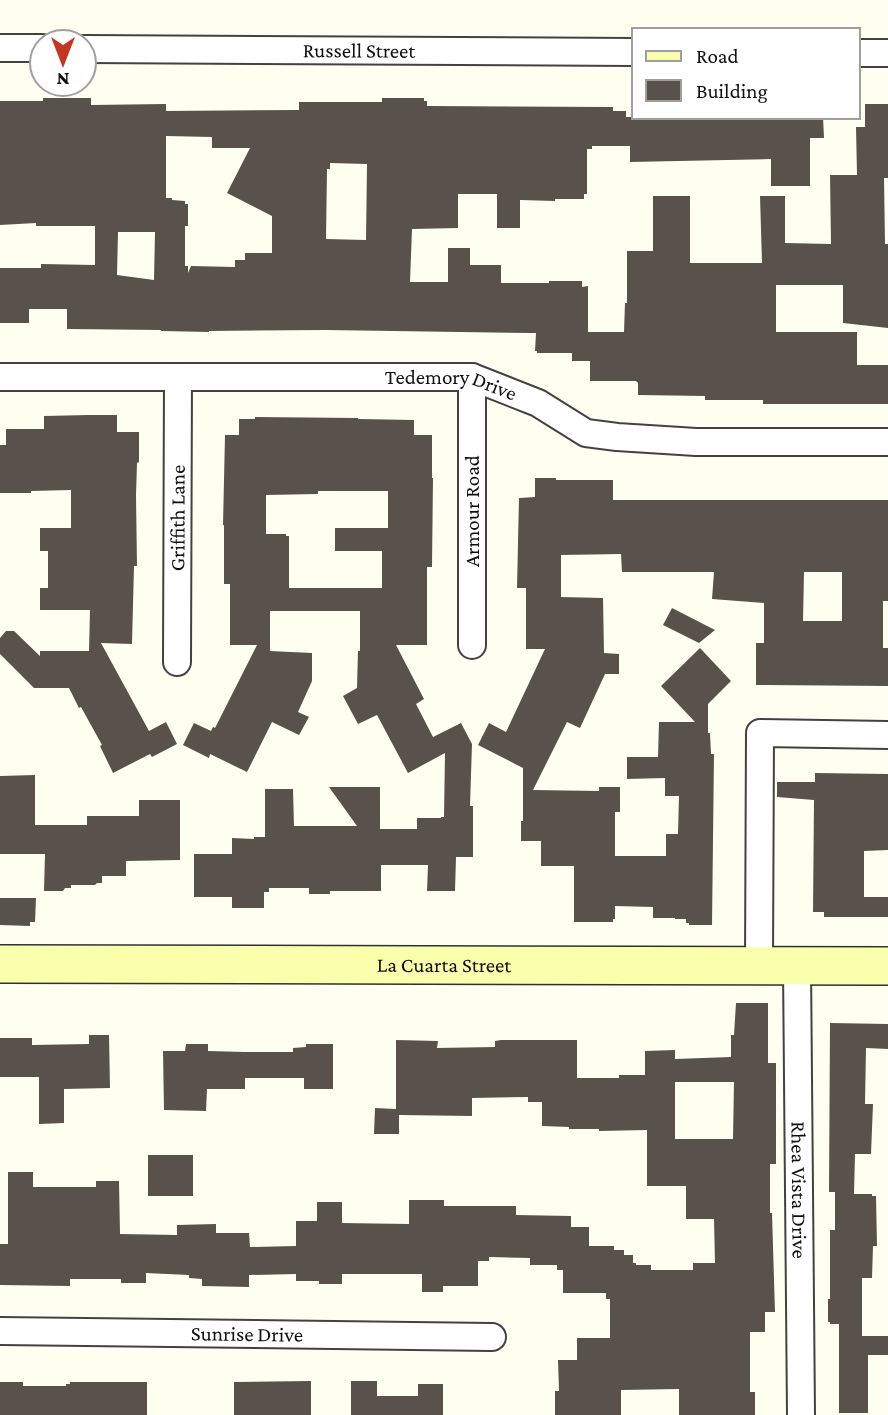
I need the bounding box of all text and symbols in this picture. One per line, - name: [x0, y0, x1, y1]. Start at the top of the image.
- north arrow: [28, 28, 98, 98]
- legend: [632, 28, 860, 119]
- street label: Russell Street: [303, 38, 416, 63]
- text: Road: [696, 44, 739, 68]
- text: N: [56, 69, 69, 90]
- text: Building: [696, 79, 768, 103]
- street label: Tedemory Drive: [385, 365, 520, 405]
- street label: Armour Road: [460, 455, 484, 567]
- street label: Griffith Lane: [165, 465, 190, 571]
- street label: La Cuarta Street: [377, 953, 512, 977]
- street label: Rhea Vista Drive: [786, 1121, 812, 1259]
- street label: Sunrise Drive: [191, 1321, 303, 1347]

